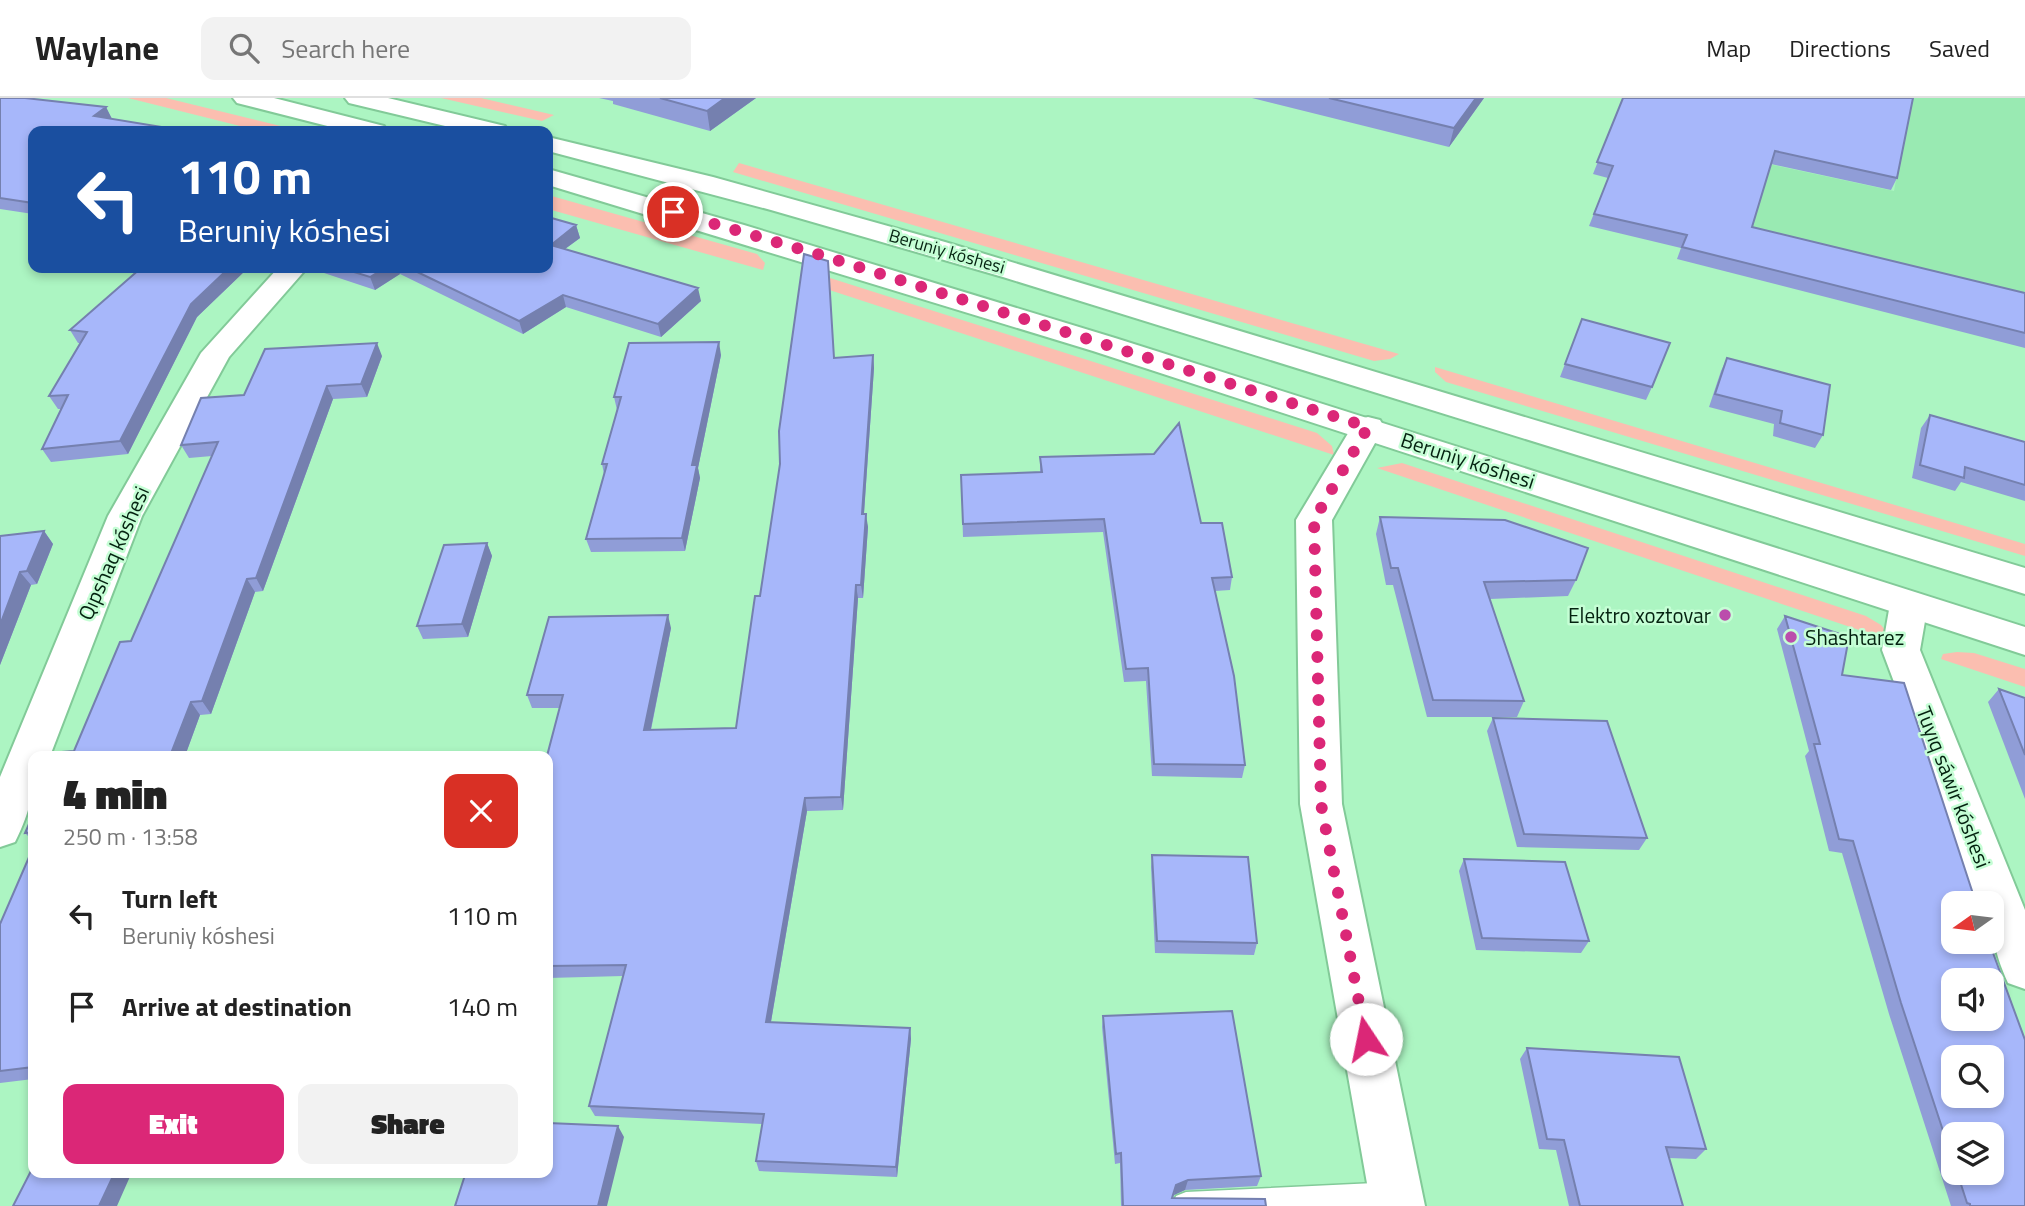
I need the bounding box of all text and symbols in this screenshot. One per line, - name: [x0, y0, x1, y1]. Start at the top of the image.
- search box: [201, 17, 691, 80]
- text: Waylane: [35, 23, 159, 73]
- icon: search: [225, 29, 263, 67]
- text: Search here: [281, 29, 410, 68]
- text: Map: [1706, 30, 1751, 66]
- text: Directions: [1789, 30, 1891, 66]
- text: Saved: [1929, 30, 1990, 66]
- text: 110 m: [178, 138, 312, 213]
- icon: left: [63, 154, 154, 245]
- pin: [643, 182, 703, 242]
- icon: arrive: [654, 193, 692, 231]
- text: Beruniy kóshesi: [178, 206, 391, 254]
- street label: Beruniy kóshesi: [886, 222, 1008, 280]
- street label: Beruniy kóshesi: [1397, 423, 1539, 497]
- street label: Qıpshaq kóshesi: [69, 481, 157, 625]
- place label: Elektro xoztovar: [1568, 599, 1711, 631]
- marker: Elektro xoztovar: [1717, 607, 1733, 623]
- place label: Shashtarez: [1805, 621, 1904, 653]
- marker: Shashtarez: [1783, 629, 1799, 645]
- street label: Tuyıq sáwir kóshesi: [1909, 702, 1999, 872]
- text: 4 min: [63, 761, 167, 825]
- button: close: [444, 774, 518, 848]
- text: 250 m · 13:58: [63, 819, 198, 854]
- text: Turn left: [122, 879, 217, 918]
- north arrow: [1941, 891, 2004, 954]
- map controls: [1941, 891, 2004, 1185]
- text: 110 m: [447, 896, 518, 935]
- icon: left: [63, 897, 101, 935]
- text: Beruniy kóshesi: [122, 918, 275, 953]
- button: sound: [1941, 968, 2004, 1031]
- text: Arrive at destination: [122, 987, 352, 1026]
- text: 140 m: [447, 987, 518, 1026]
- icon: arrive: [63, 988, 101, 1026]
- position arrow: [1329, 1002, 1403, 1076]
- button: search: [1941, 1045, 2004, 1108]
- button: Exit: [63, 1084, 284, 1164]
- button: Share: [298, 1084, 518, 1164]
- button: layers: [1941, 1122, 2004, 1185]

